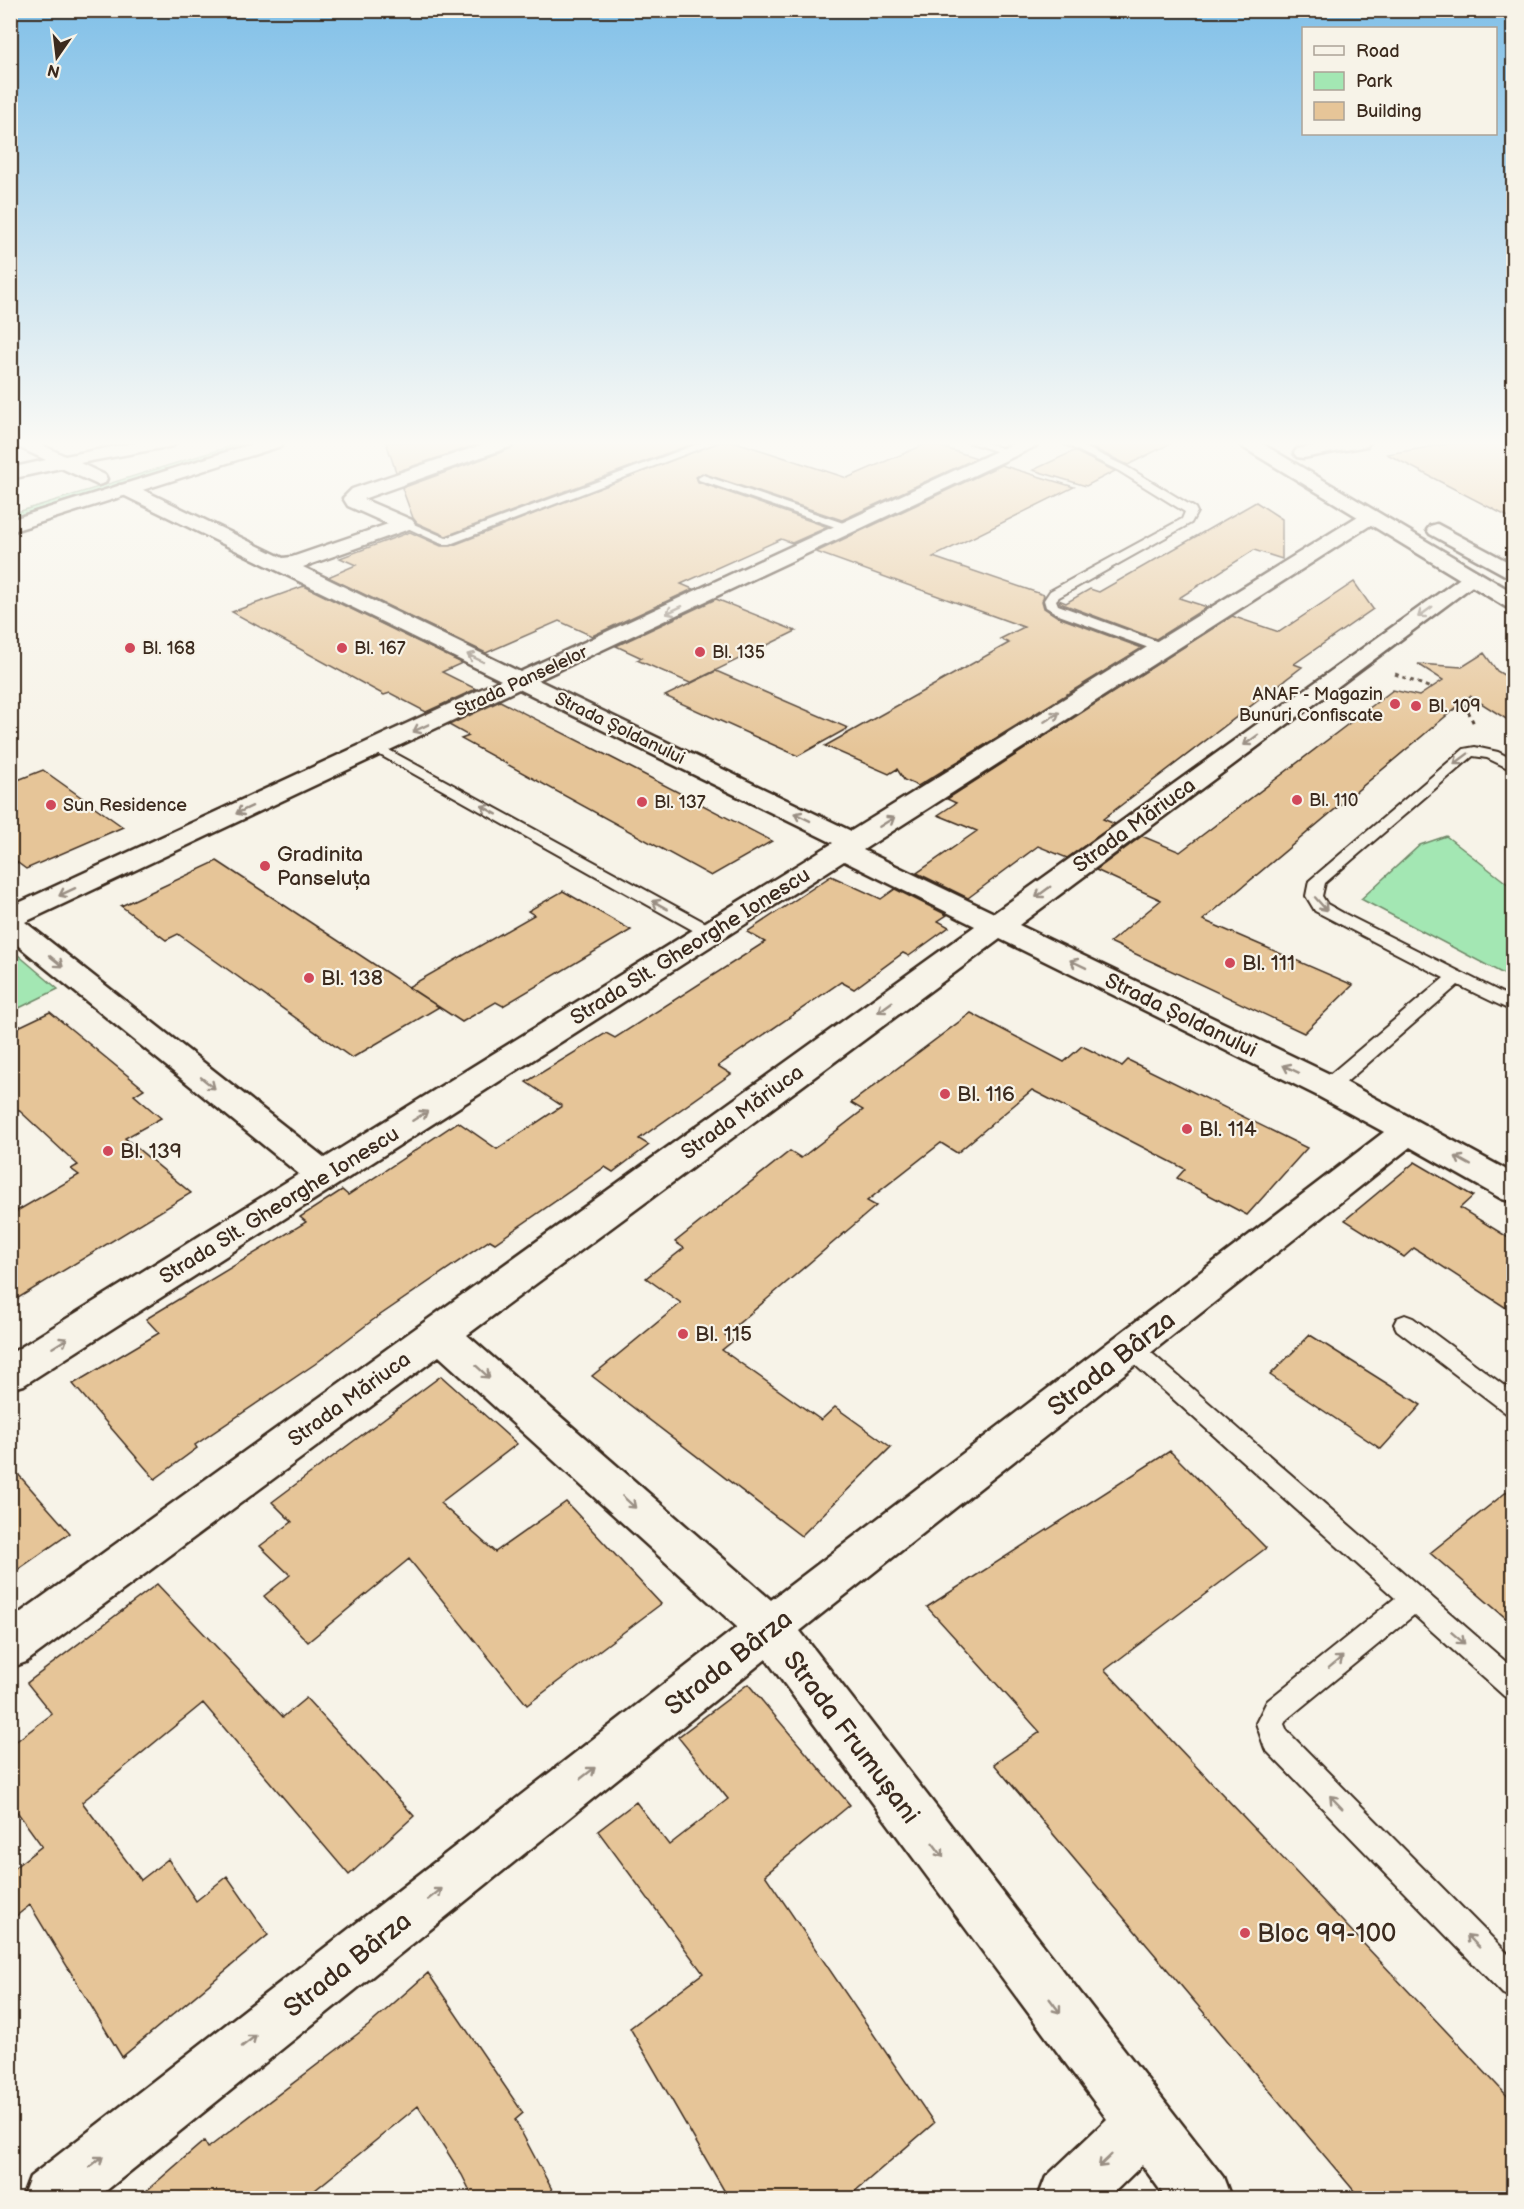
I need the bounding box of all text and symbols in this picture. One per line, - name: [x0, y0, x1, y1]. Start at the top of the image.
- north arrow: [27, 27, 87, 87]
- legend: [1302, 27, 1497, 135]
- text: Road: [1356, 41, 1400, 62]
- text: N: [46, 59, 62, 81]
- text: Park: [1356, 71, 1392, 92]
- text: Building: [1356, 101, 1422, 122]
- one-way arrow: [665, 605, 683, 617]
- one-way arrow: [1418, 606, 1434, 618]
- place label: Bl. 168: [142, 638, 195, 659]
- place label: Bl. 167: [354, 638, 406, 659]
- marker: Bl. 168: [123, 641, 137, 655]
- marker: Bl. 167: [335, 641, 349, 655]
- street label: Strada Panselelor: [452, 641, 591, 721]
- place label: Bl. 135: [712, 642, 765, 663]
- marker: Bl. 135: [693, 645, 707, 659]
- one-way arrow: [467, 652, 485, 664]
- place label: ANAF - Magazin Bunuri Confiscate: [1239, 684, 1383, 726]
- street label: Strada Șoldanului: [551, 688, 688, 769]
- place label: Bl. 109: [1428, 696, 1481, 717]
- marker: ANAF - Magazin Bunuri Confiscate: [1388, 697, 1402, 711]
- marker: Bl. 109: [1409, 699, 1423, 713]
- one-way arrow: [1043, 711, 1060, 723]
- one-way arrow: [412, 723, 430, 735]
- one-way arrow: [1244, 734, 1260, 746]
- one-way arrow: [1454, 752, 1470, 765]
- street label: Strada Măriuca: [1068, 773, 1200, 878]
- place label: Bl. 110: [1309, 790, 1358, 811]
- place label: Bl. 137: [654, 792, 706, 813]
- marker: Bl. 110: [1290, 793, 1304, 807]
- place label: Sun Residence: [63, 795, 187, 816]
- marker: Bl. 137: [635, 795, 649, 809]
- marker: Sun Residence: [44, 798, 58, 812]
- one-way arrow: [481, 804, 498, 816]
- one-way arrow: [235, 805, 253, 817]
- one-way arrow: [793, 811, 811, 823]
- one-way arrow: [878, 815, 895, 827]
- place label: Gradinita Panseluța: [277, 842, 371, 891]
- marker: Gradinita Panseluța: [258, 859, 272, 873]
- street label: Strada Slt. Gheorghe Ionescu: [566, 862, 815, 1031]
- one-way arrow: [1035, 886, 1051, 898]
- one-way arrow: [58, 887, 76, 899]
- one-way arrow: [1314, 897, 1328, 912]
- one-way arrow: [651, 899, 669, 910]
- place label: Bl. 111: [1242, 951, 1295, 976]
- one-way arrow: [48, 955, 64, 968]
- marker: Bl. 111: [1223, 956, 1237, 970]
- one-way arrow: [1070, 958, 1088, 970]
- place label: Bl. 138: [321, 966, 383, 991]
- street label: Strada Șoldanului: [1101, 968, 1261, 1063]
- marker: Bl. 138: [302, 971, 316, 985]
- one-way arrow: [878, 1001, 894, 1013]
- street label: Strada Măriuca: [676, 1060, 808, 1165]
- one-way arrow: [1282, 1063, 1300, 1074]
- one-way arrow: [200, 1077, 216, 1090]
- place label: Bl. 116: [957, 1082, 1015, 1107]
- marker: Bl. 116: [938, 1087, 952, 1101]
- one-way arrow: [411, 1109, 428, 1121]
- place label: Bl. 114: [1199, 1117, 1257, 1142]
- street label: Strada Slt. Gheorghe Ionescu: [155, 1121, 404, 1290]
- marker: Bl. 114: [1180, 1122, 1194, 1136]
- place label: Bl. 139: [120, 1139, 182, 1164]
- marker: Bl. 139: [101, 1144, 115, 1158]
- one-way arrow: [1455, 1154, 1472, 1166]
- street label: Strada Bârza: [1042, 1305, 1182, 1424]
- place label: Bl. 115: [695, 1322, 752, 1347]
- marker: Bl. 115: [676, 1327, 690, 1341]
- one-way arrow: [51, 1337, 68, 1349]
- street label: Strada Măriuca: [283, 1347, 415, 1452]
- one-way arrow: [475, 1365, 490, 1379]
- one-way arrow: [621, 1495, 636, 1509]
- street label: Strada Bârza: [659, 1604, 799, 1723]
- one-way arrow: [1450, 1631, 1465, 1645]
- street label: Strada Frumușani: [776, 1646, 926, 1830]
- one-way arrow: [1328, 1656, 1344, 1669]
- one-way arrow: [580, 1766, 596, 1779]
- one-way arrow: [1329, 1794, 1344, 1809]
- one-way arrow: [931, 1842, 944, 1858]
- one-way arrow: [427, 1887, 443, 1900]
- street label: Strada Bârza: [278, 1906, 418, 2025]
- place label: Bloc 99-100: [1257, 1919, 1396, 1950]
- marker: Bloc 99-100: [1238, 1926, 1252, 1940]
- one-way arrow: [1465, 1934, 1480, 1949]
- one-way arrow: [1048, 1998, 1061, 2014]
- one-way arrow: [241, 2035, 257, 2048]
- one-way arrow: [1098, 2154, 1113, 2169]
- one-way arrow: [88, 2156, 104, 2169]

